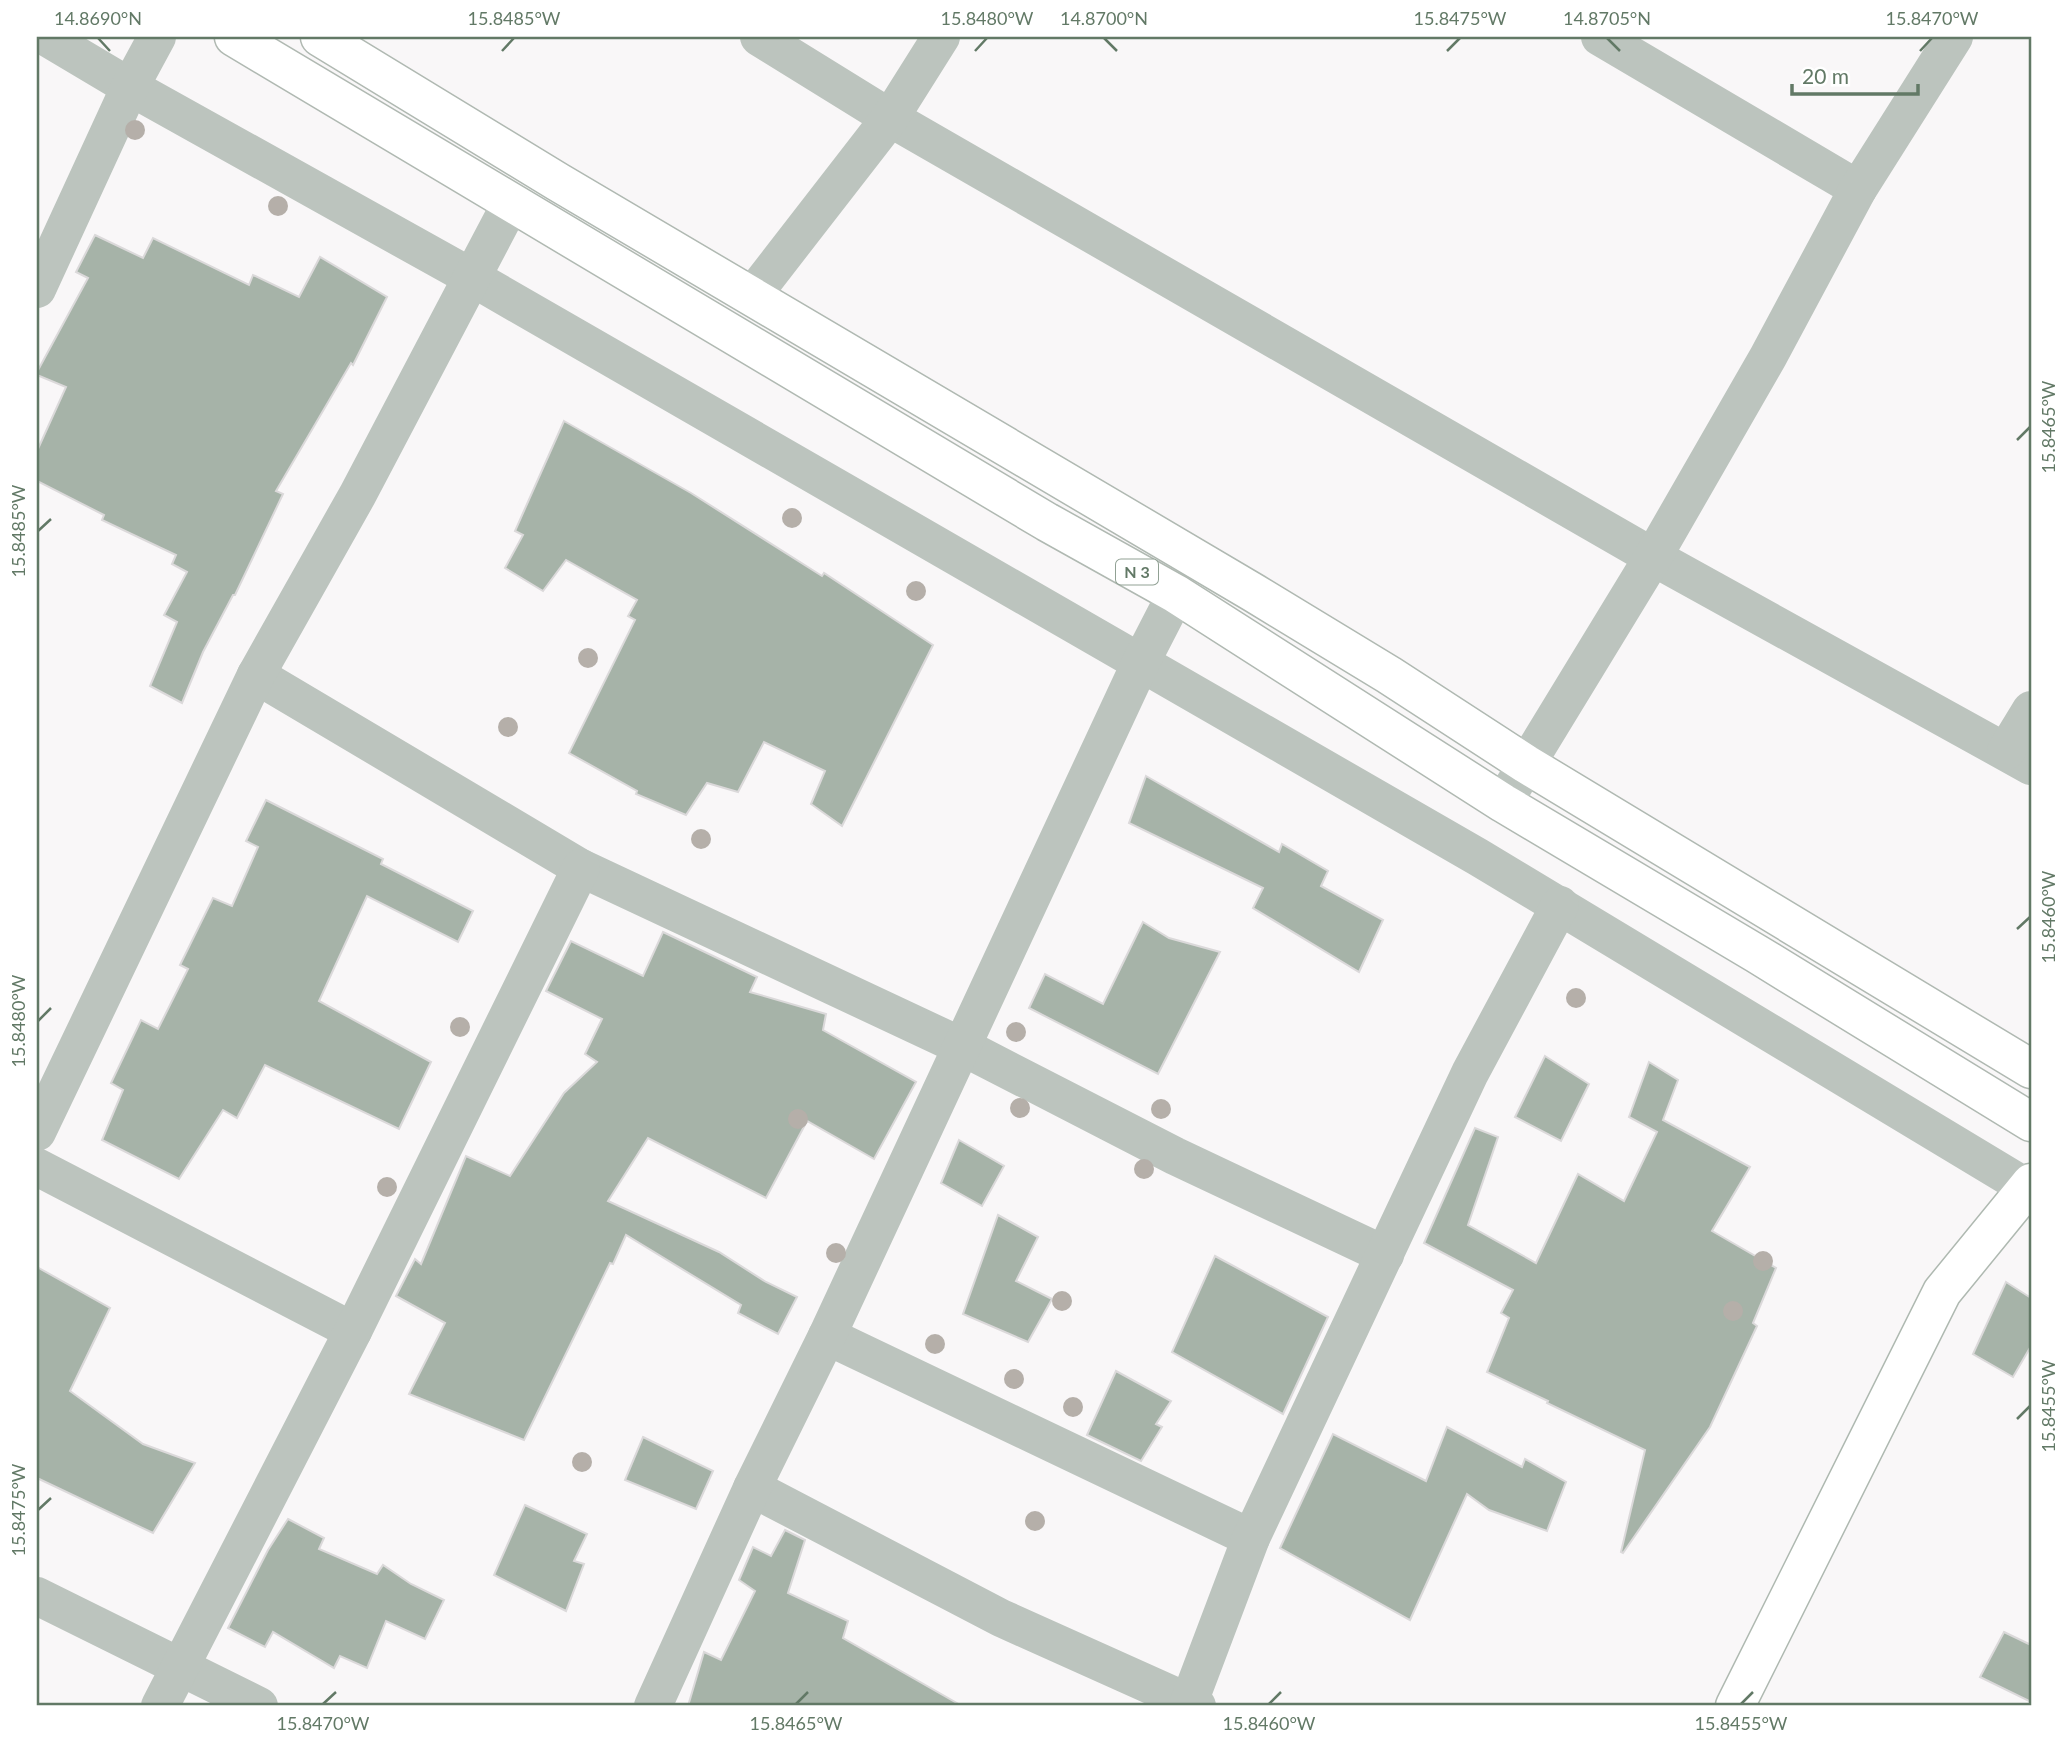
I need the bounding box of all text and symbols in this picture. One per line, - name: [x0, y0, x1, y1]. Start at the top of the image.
- text: 14.8690°N: [54, 7, 142, 29]
- text: 15.8485°W: [468, 7, 561, 29]
- text: 15.8480°W: [941, 7, 1034, 29]
- text: 14.8700°N: [1060, 7, 1148, 29]
- text: 15.8475°W: [1414, 7, 1507, 29]
- text: 14.8705°N: [1563, 7, 1651, 29]
- text: 15.8470°W: [1886, 7, 1979, 29]
- scale bar: [1792, 52, 1918, 96]
- text: 20 m: [1802, 63, 1849, 88]
- text: 15.8465°W: [2037, 380, 2059, 474]
- text: 15.8485°W: [7, 484, 29, 578]
- road number: N 3: [1116, 559, 1158, 584]
- text: 15.8460°W: [2037, 870, 2059, 964]
- text: 15.8480°W: [7, 974, 29, 1068]
- text: 15.8455°W: [2037, 1359, 2059, 1453]
- text: 15.8475°W: [7, 1463, 29, 1557]
- text: 15.8470°W: [277, 1712, 370, 1734]
- text: 15.8465°W: [750, 1712, 843, 1734]
- text: 15.8460°W: [1223, 1712, 1316, 1734]
- text: 15.8455°W: [1695, 1712, 1788, 1734]

